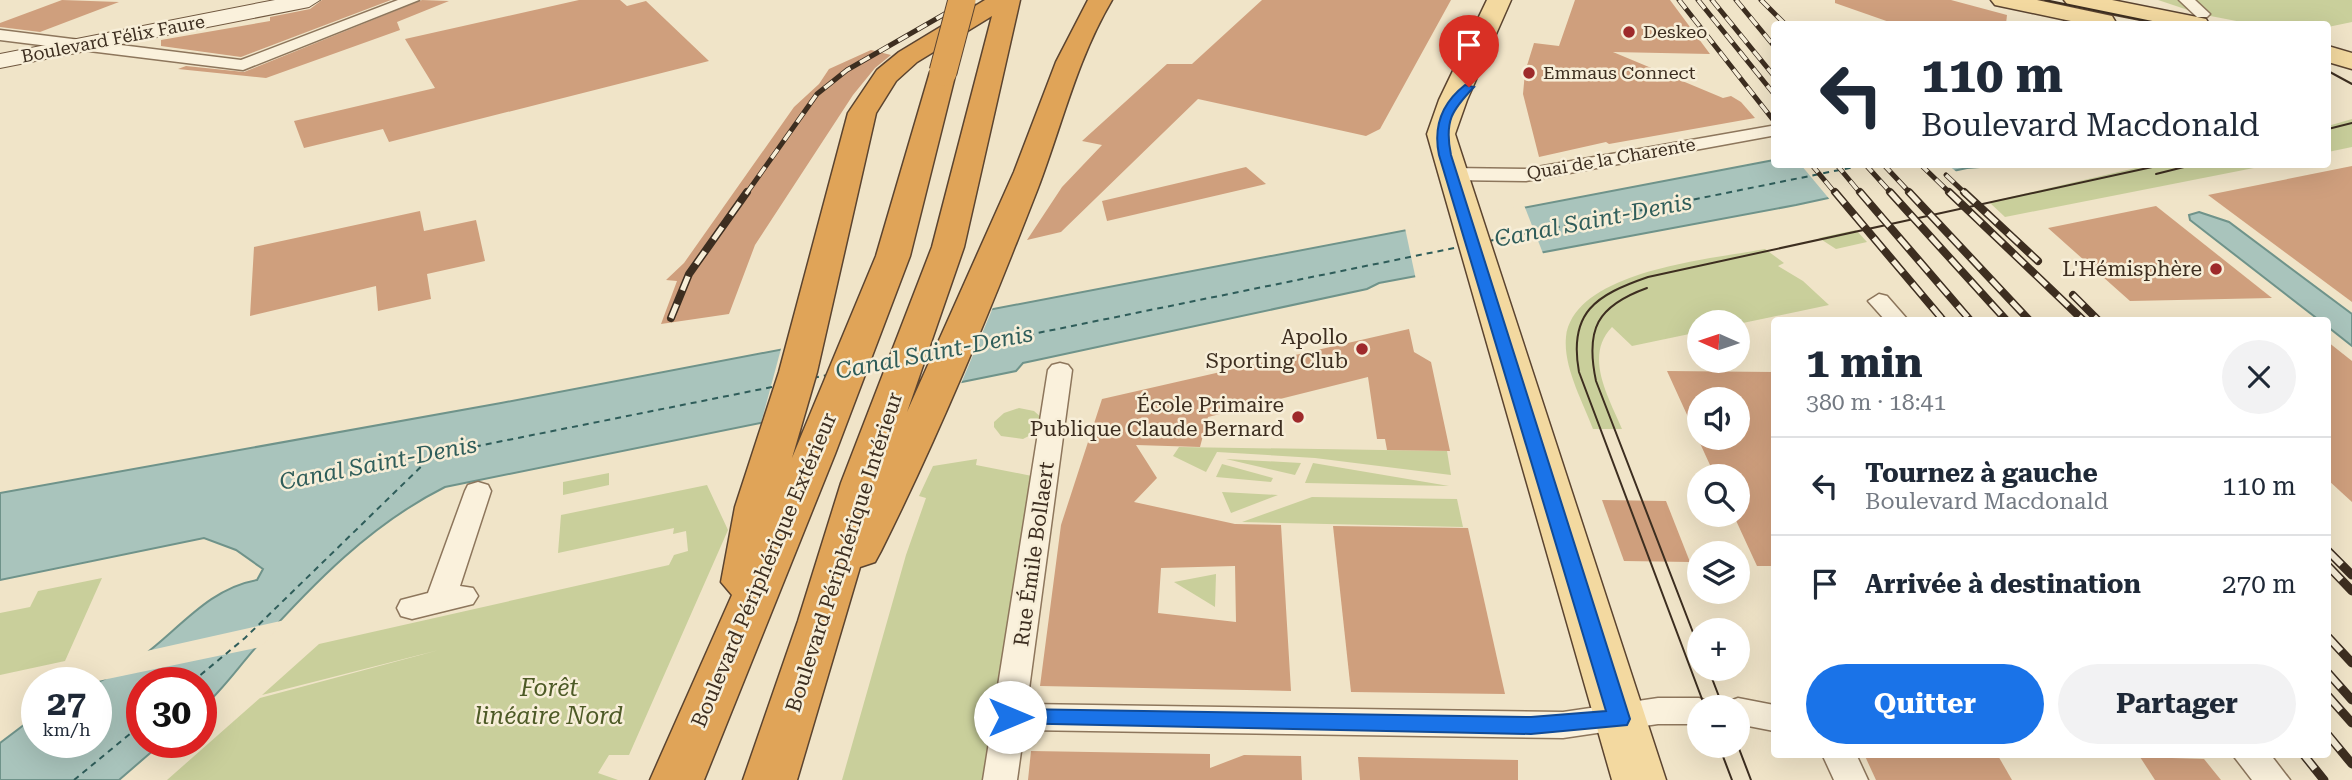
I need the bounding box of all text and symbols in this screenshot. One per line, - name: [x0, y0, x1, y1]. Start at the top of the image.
- street label: Boulevard Félix Faure: [19, 10, 207, 67]
- pin: [1439, 15, 1499, 87]
- place label: Deskeo: [1643, 21, 1707, 42]
- marker: Deskeo: [1621, 24, 1637, 40]
- icon: arrive: [1450, 26, 1488, 64]
- text: 110 m: [1921, 47, 2063, 104]
- icon: left: [1806, 49, 1897, 140]
- place label: Emmaus Connect: [1543, 62, 1696, 83]
- marker: Emmaus Connect: [1521, 65, 1537, 81]
- text: Boulevard Macdonald: [1921, 106, 2260, 144]
- street label: Quai de la Charente: [1525, 133, 1697, 184]
- water label: Canal Saint-Denis: [1492, 188, 1694, 253]
- place label: L'Hémisphère: [2062, 257, 2202, 281]
- marker: L'Hémisphère: [2208, 261, 2224, 277]
- north arrow: [1687, 310, 1750, 373]
- map controls: [1687, 310, 1750, 758]
- water label: Canal Saint-Denis: [833, 320, 1035, 385]
- place label: Apollo Sporting Club: [1206, 325, 1348, 373]
- text: 1 min: [1806, 338, 1923, 387]
- button: close: [2222, 340, 2296, 414]
- marker: Apollo Sporting Club: [1354, 341, 1370, 357]
- button: sound: [1687, 387, 1750, 450]
- street label: Boulevard Périphérique Intérieur: [781, 389, 907, 715]
- text: 380 m · 18:41: [1806, 389, 1946, 416]
- place label: École Primaire Publique Claude Bernard: [1030, 392, 1285, 441]
- street label: Boulevard Périphérique Extérieur: [687, 409, 842, 731]
- marker: École Primaire Publique Claude Bernard: [1290, 409, 1306, 425]
- water label: Canal Saint-Denis: [277, 431, 479, 496]
- text: Tournez à gauche: [1865, 458, 2098, 488]
- street label: Rue Émile Bollaert: [1008, 460, 1059, 648]
- button: search: [1687, 464, 1750, 527]
- icon: left: [1806, 467, 1844, 505]
- text: 110 m: [2222, 471, 2296, 501]
- text: Boulevard Macdonald: [1865, 488, 2108, 515]
- button: layers: [1687, 541, 1750, 604]
- icon: arrive: [1806, 565, 1844, 603]
- text: Arrivée à destination: [1865, 569, 2141, 599]
- text: 270 m: [2222, 569, 2296, 599]
- button: +: [1687, 618, 1750, 681]
- button: Quitter: [1806, 664, 2044, 744]
- button: Partager: [2058, 664, 2296, 744]
- speed limit sign: 30: [126, 667, 217, 758]
- park label: Forêt linéaire Nord: [475, 674, 623, 730]
- position arrow: [973, 680, 1047, 754]
- text: 27: [47, 683, 86, 724]
- button: −: [1687, 695, 1750, 758]
- text: km/h: [42, 719, 91, 740]

